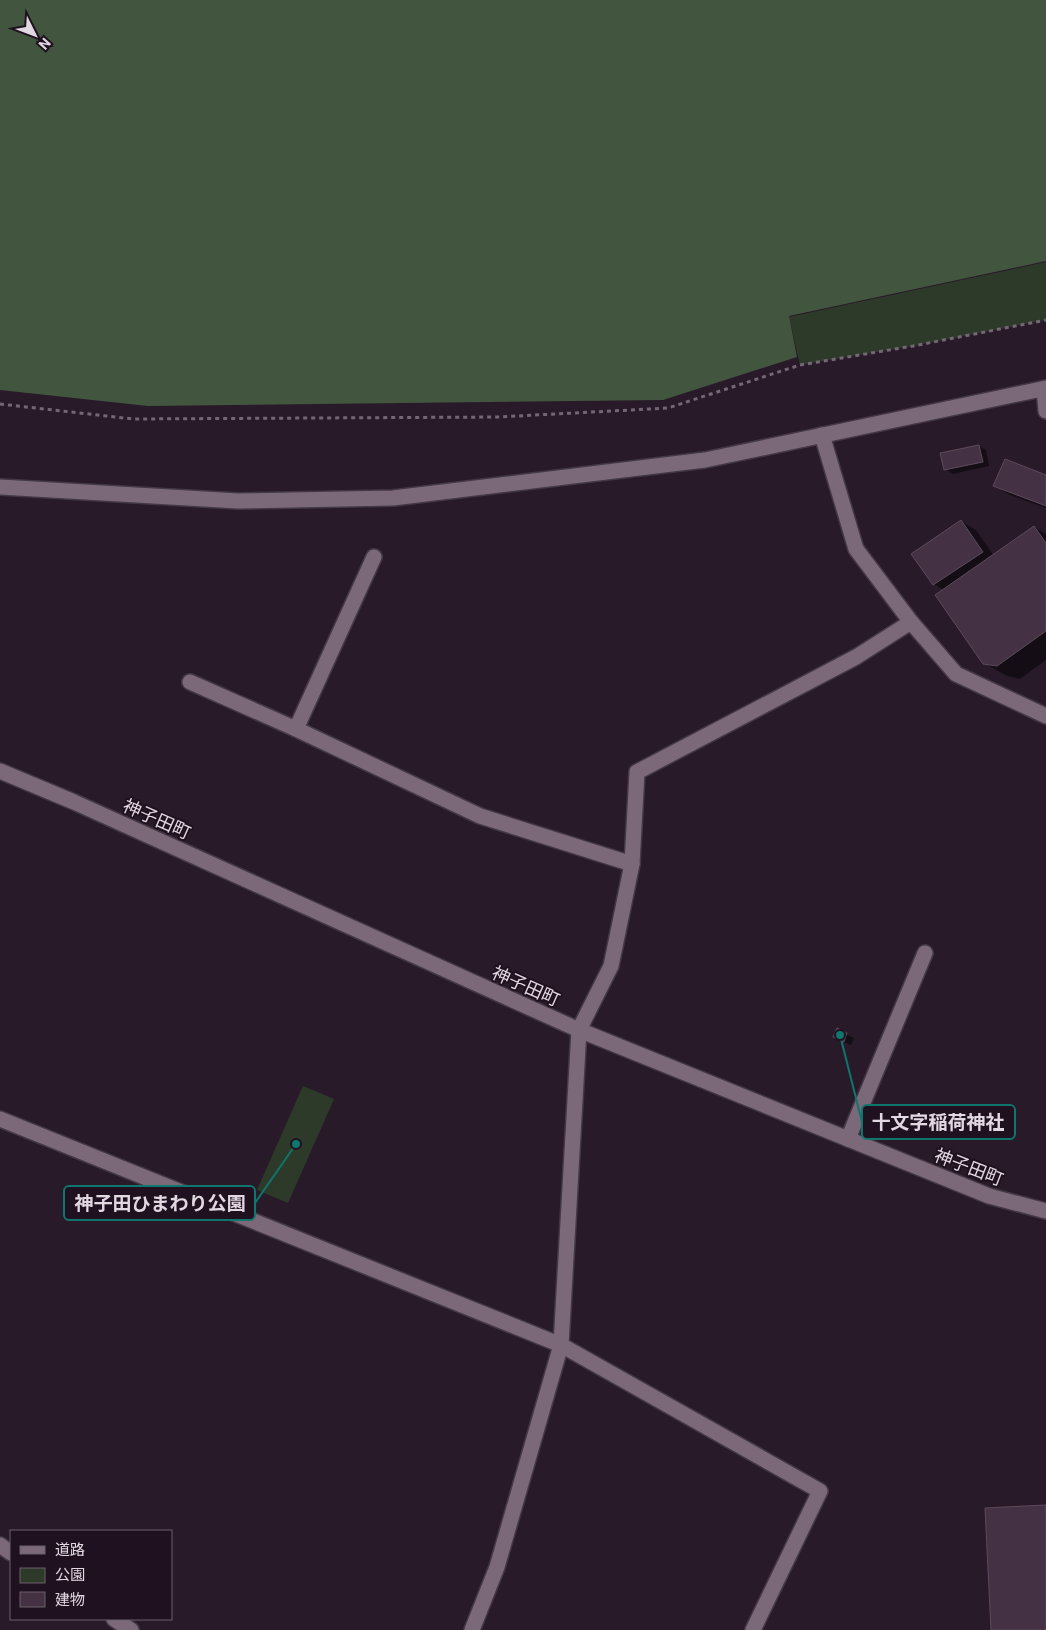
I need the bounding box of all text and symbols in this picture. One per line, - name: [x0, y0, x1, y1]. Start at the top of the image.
- north arrow: [10, 10, 60, 60]
- text: N: [35, 35, 54, 53]
- street label: 神子田町: [120, 795, 194, 843]
- street label: 神子田町: [489, 962, 563, 1010]
- callout: 十文字稲荷神社: [862, 1105, 1015, 1139]
- text: 十文字稲荷神社: [871, 1111, 1005, 1134]
- street label: 神子田町: [932, 1144, 1006, 1190]
- callout: 神子田ひまわり公園: [64, 1186, 255, 1220]
- text: 神子田ひまわり公園: [74, 1192, 246, 1215]
- legend: [10, 1530, 172, 1620]
- text: 道路: [55, 1541, 85, 1559]
- text: 公園: [55, 1566, 85, 1584]
- text: 建物: [55, 1591, 85, 1609]

